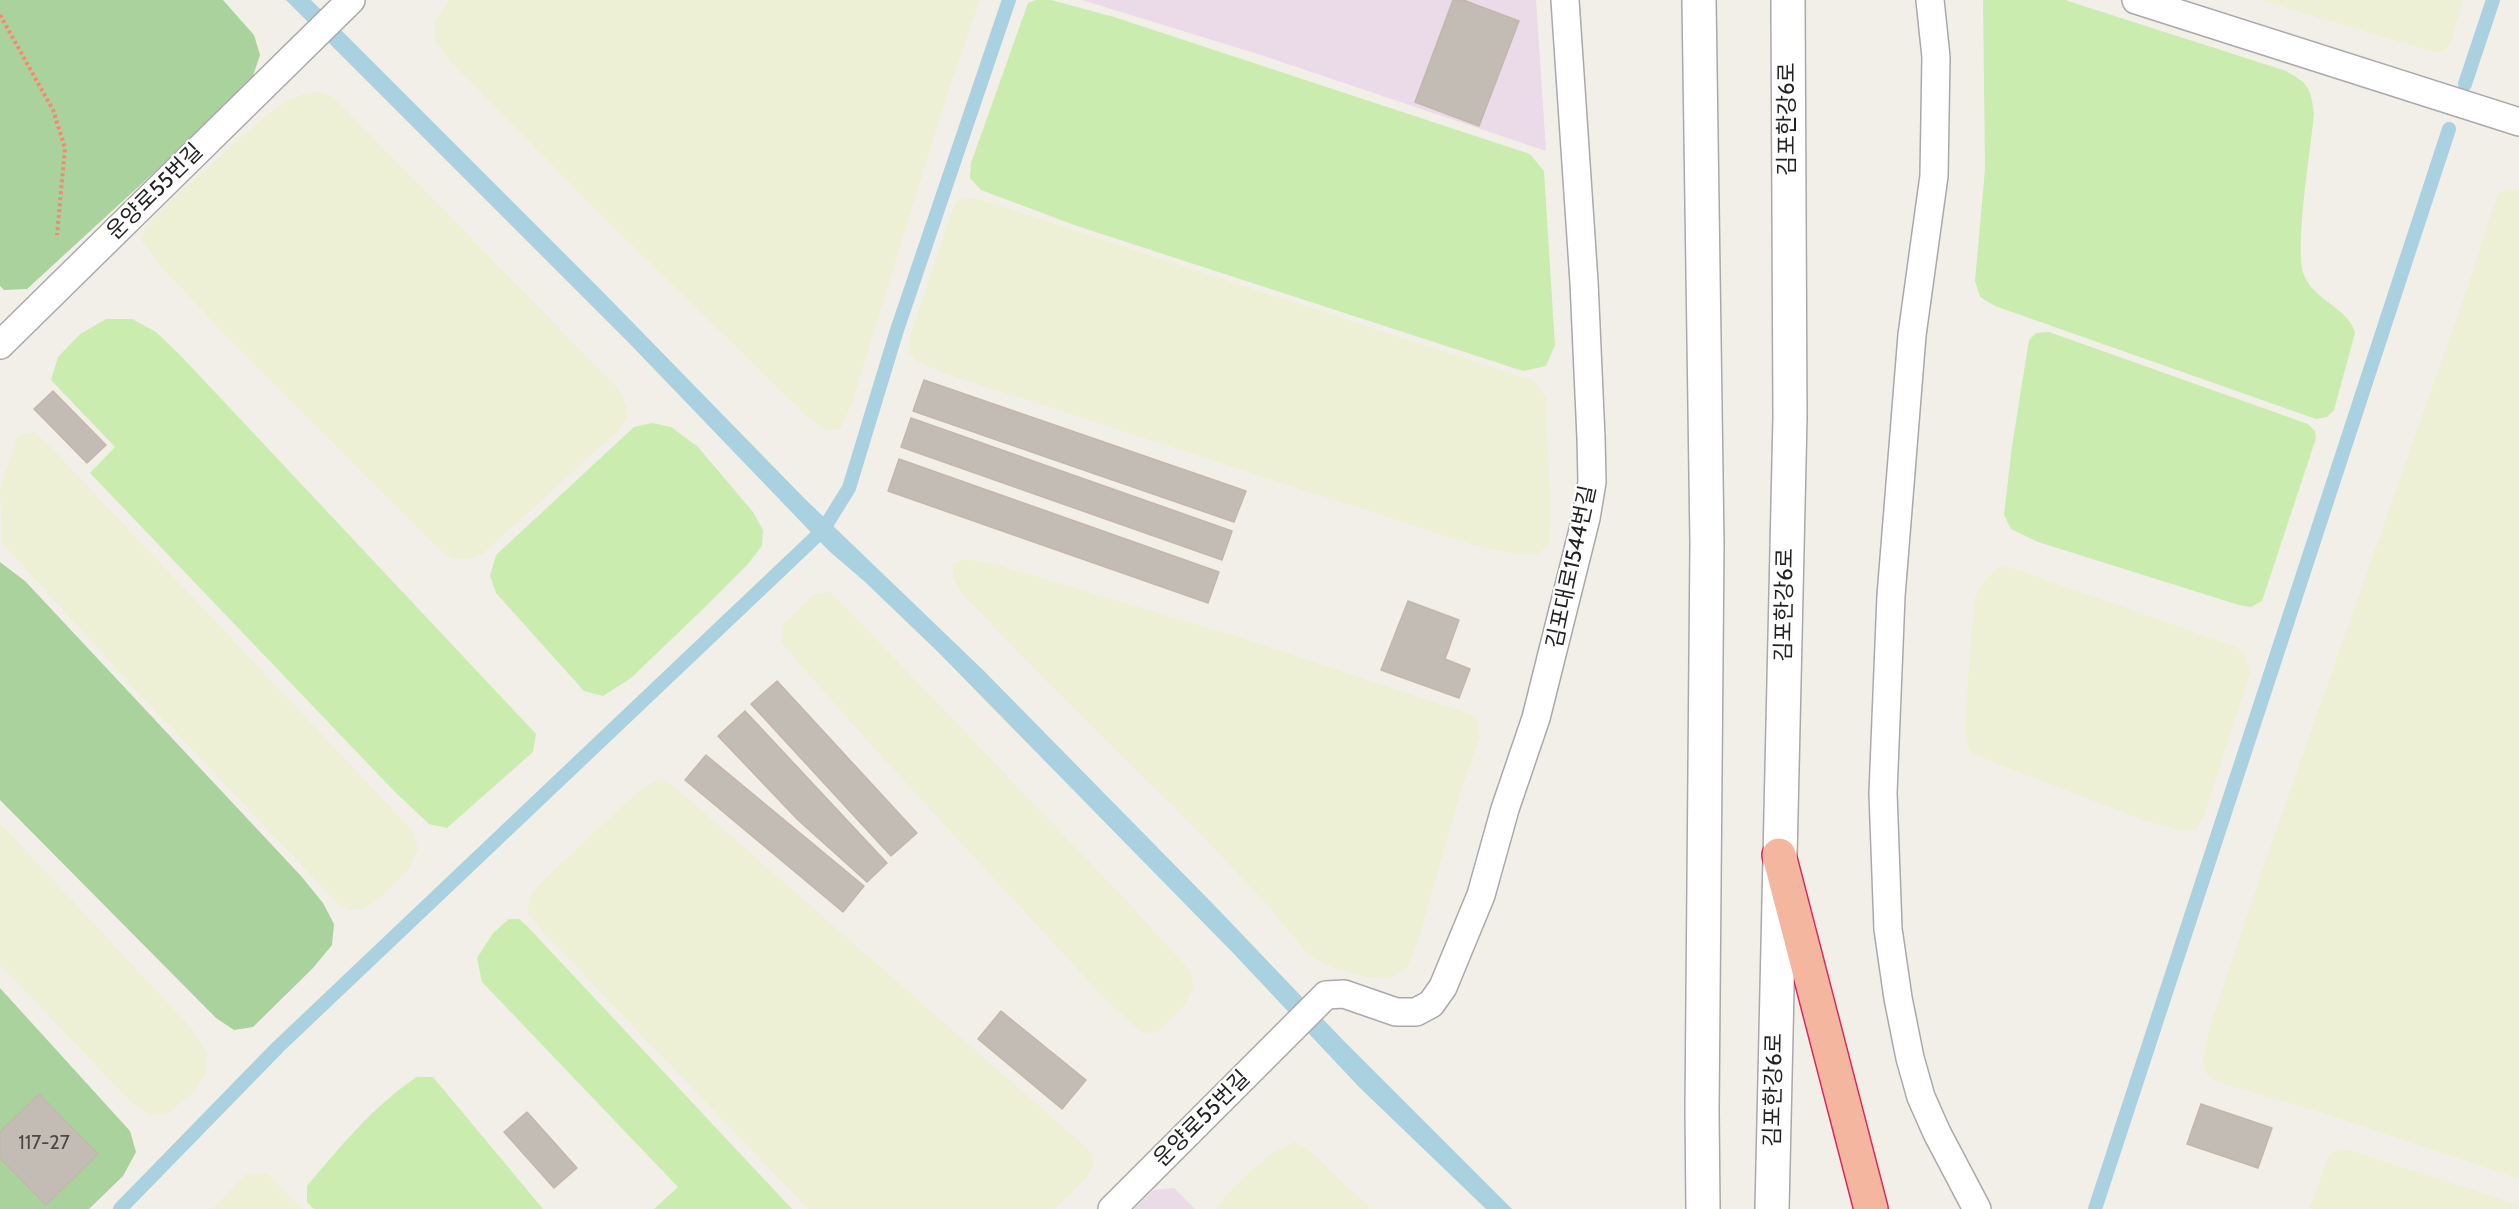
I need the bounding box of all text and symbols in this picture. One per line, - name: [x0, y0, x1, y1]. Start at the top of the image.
- street label: 김포한강6로: [1775, 62, 1801, 176]
- street label: 운양로55번길: [101, 138, 209, 246]
- street label: 김포대로1544번길: [1542, 483, 1602, 651]
- street label: 김포한강6로: [1771, 548, 1799, 662]
- street label: 김포한강6로: [1760, 1033, 1788, 1147]
- street label: 운양로55번길: [1148, 1065, 1256, 1173]
- house number: 117-27: [18, 1131, 70, 1155]

